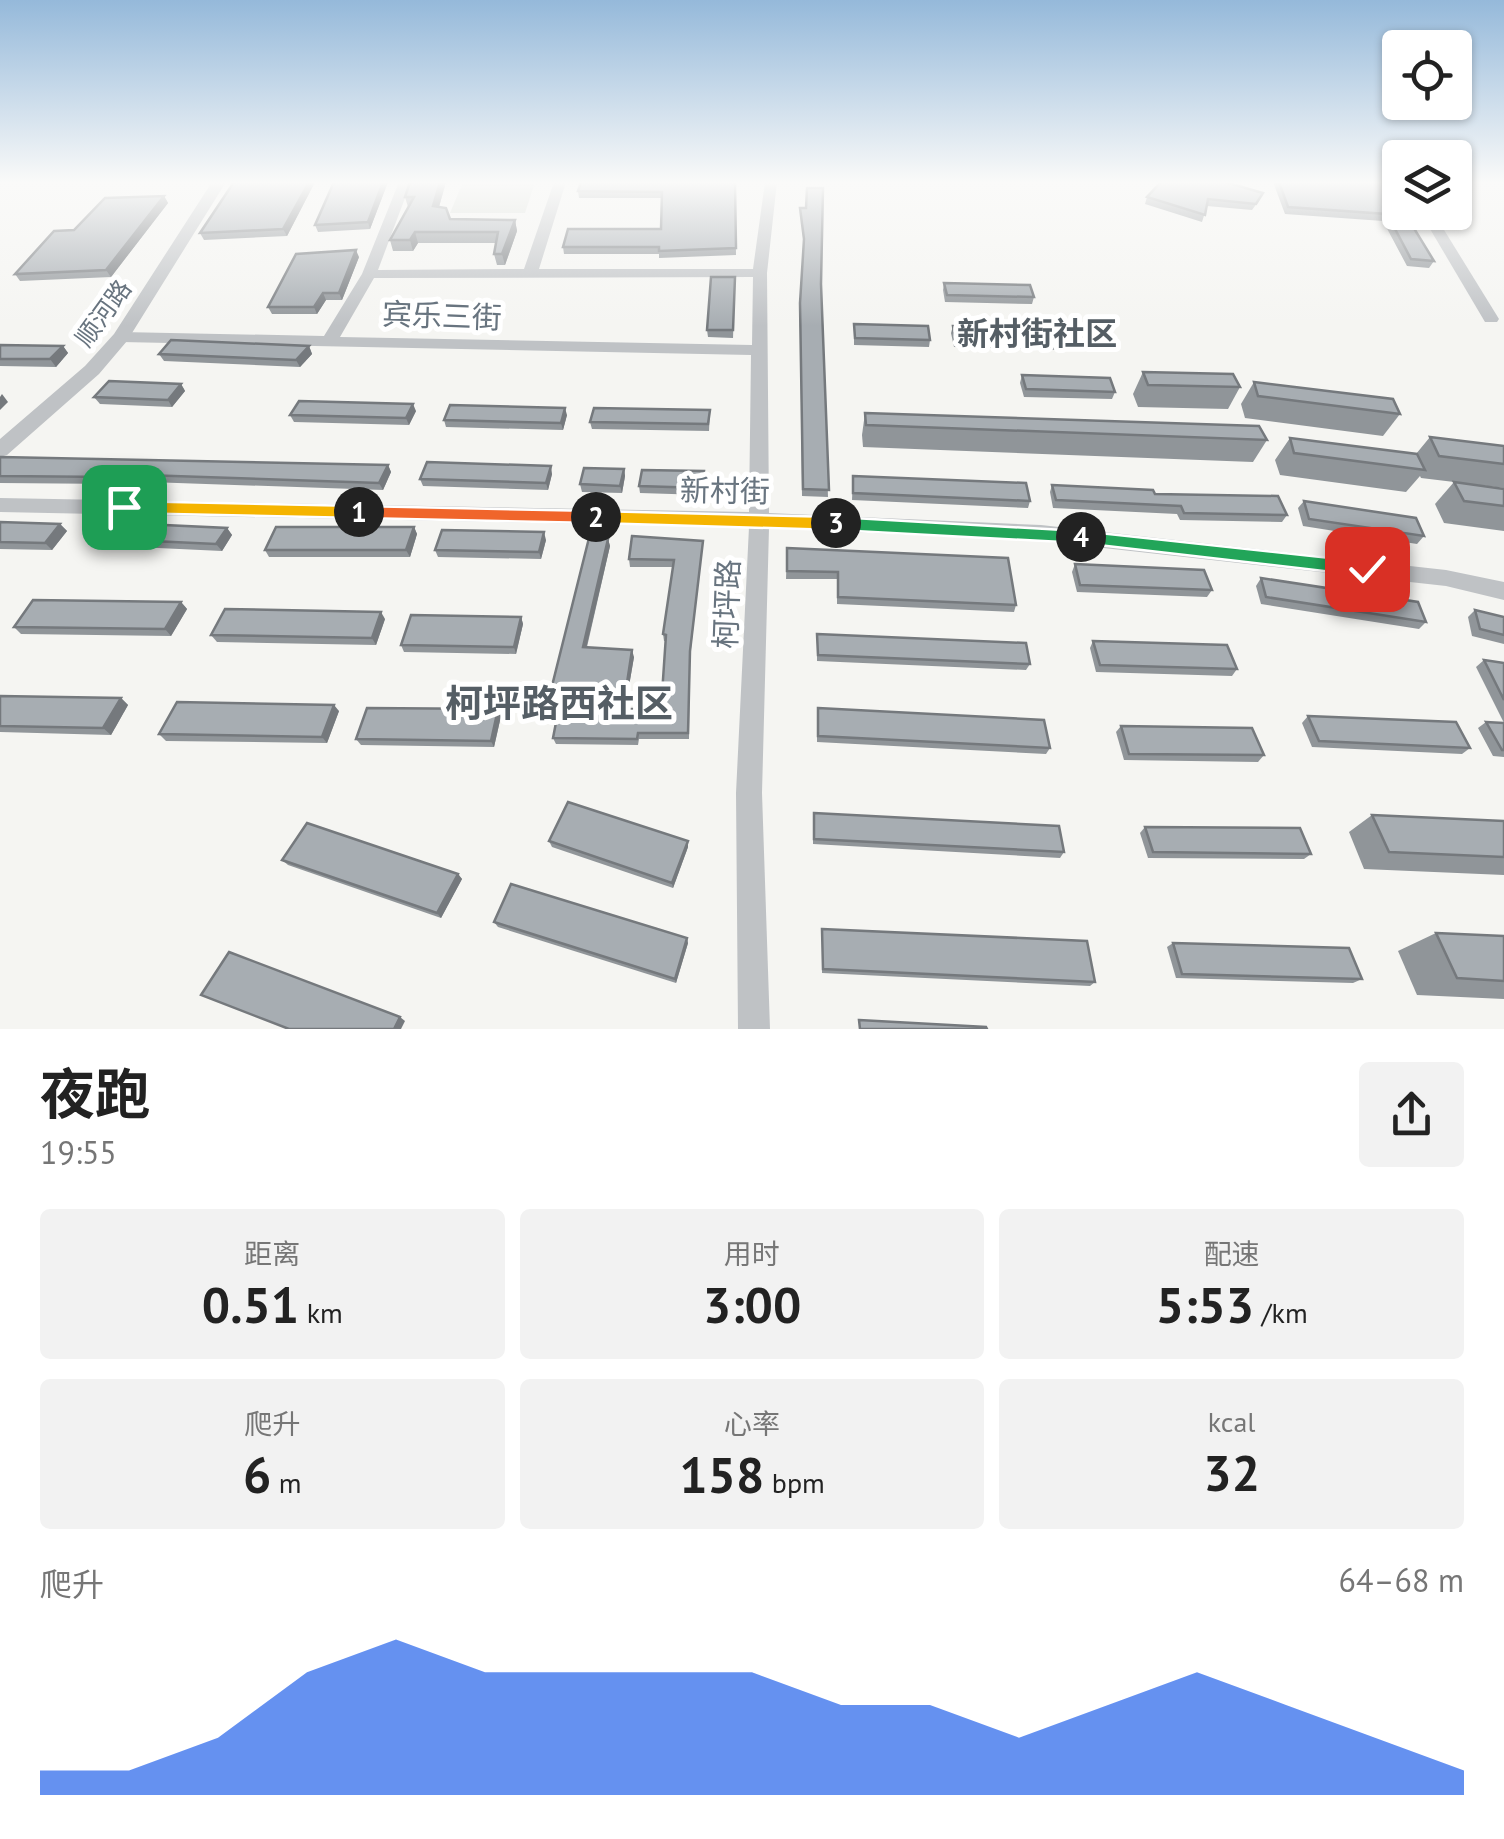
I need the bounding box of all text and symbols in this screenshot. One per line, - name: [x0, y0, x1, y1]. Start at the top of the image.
- map controls: [1382, 30, 1472, 230]
- button: locate: [1382, 30, 1472, 120]
- button: layers: [1382, 140, 1472, 230]
- street label: 顺河路: [68, 273, 138, 353]
- street label: 宾乐三街: [381, 293, 503, 337]
- district label: 新村街社区: [957, 312, 1117, 354]
- pin: [82, 465, 167, 550]
- street label: 新村街: [680, 470, 770, 510]
- icon: arrive: [97, 480, 152, 535]
- pin: 1: [334, 487, 384, 537]
- pin: 2: [571, 492, 621, 542]
- text: 1: [351, 493, 367, 530]
- text: 2: [588, 498, 604, 535]
- pin: 3: [811, 498, 861, 548]
- text: 3: [828, 504, 844, 541]
- pin: 4: [1056, 512, 1106, 562]
- text: 4: [1073, 518, 1089, 555]
- pin: [1325, 527, 1410, 612]
- icon: check: [1340, 542, 1395, 597]
- street label: 柯坪路: [705, 558, 747, 650]
- district label: 柯坪路西社区: [445, 678, 673, 727]
- text: 夜跑: [40, 1058, 150, 1129]
- button: share: [1359, 1062, 1464, 1167]
- text: 19:55: [40, 1131, 117, 1173]
- text: 距离: [244, 1235, 300, 1272]
- text: 用时: [724, 1235, 780, 1272]
- text: 配速: [1204, 1235, 1260, 1272]
- text: 0.51: [202, 1272, 299, 1337]
- text: 3:00: [703, 1272, 801, 1337]
- text: 5:53: [1156, 1272, 1254, 1337]
- text: km: [299, 1294, 343, 1331]
- text: /km: [1254, 1294, 1308, 1331]
- text: kcal: [1208, 1403, 1256, 1440]
- text: 爬升: [244, 1405, 300, 1442]
- text: 心率: [724, 1405, 780, 1442]
- text: 32: [1203, 1440, 1260, 1505]
- text: 6: [243, 1442, 271, 1507]
- text: 158: [679, 1442, 764, 1507]
- text: m: [271, 1464, 302, 1501]
- text: bpm: [764, 1464, 825, 1501]
- text: 64–68 m: [1339, 1559, 1464, 1601]
- text: 爬升: [40, 1563, 104, 1605]

